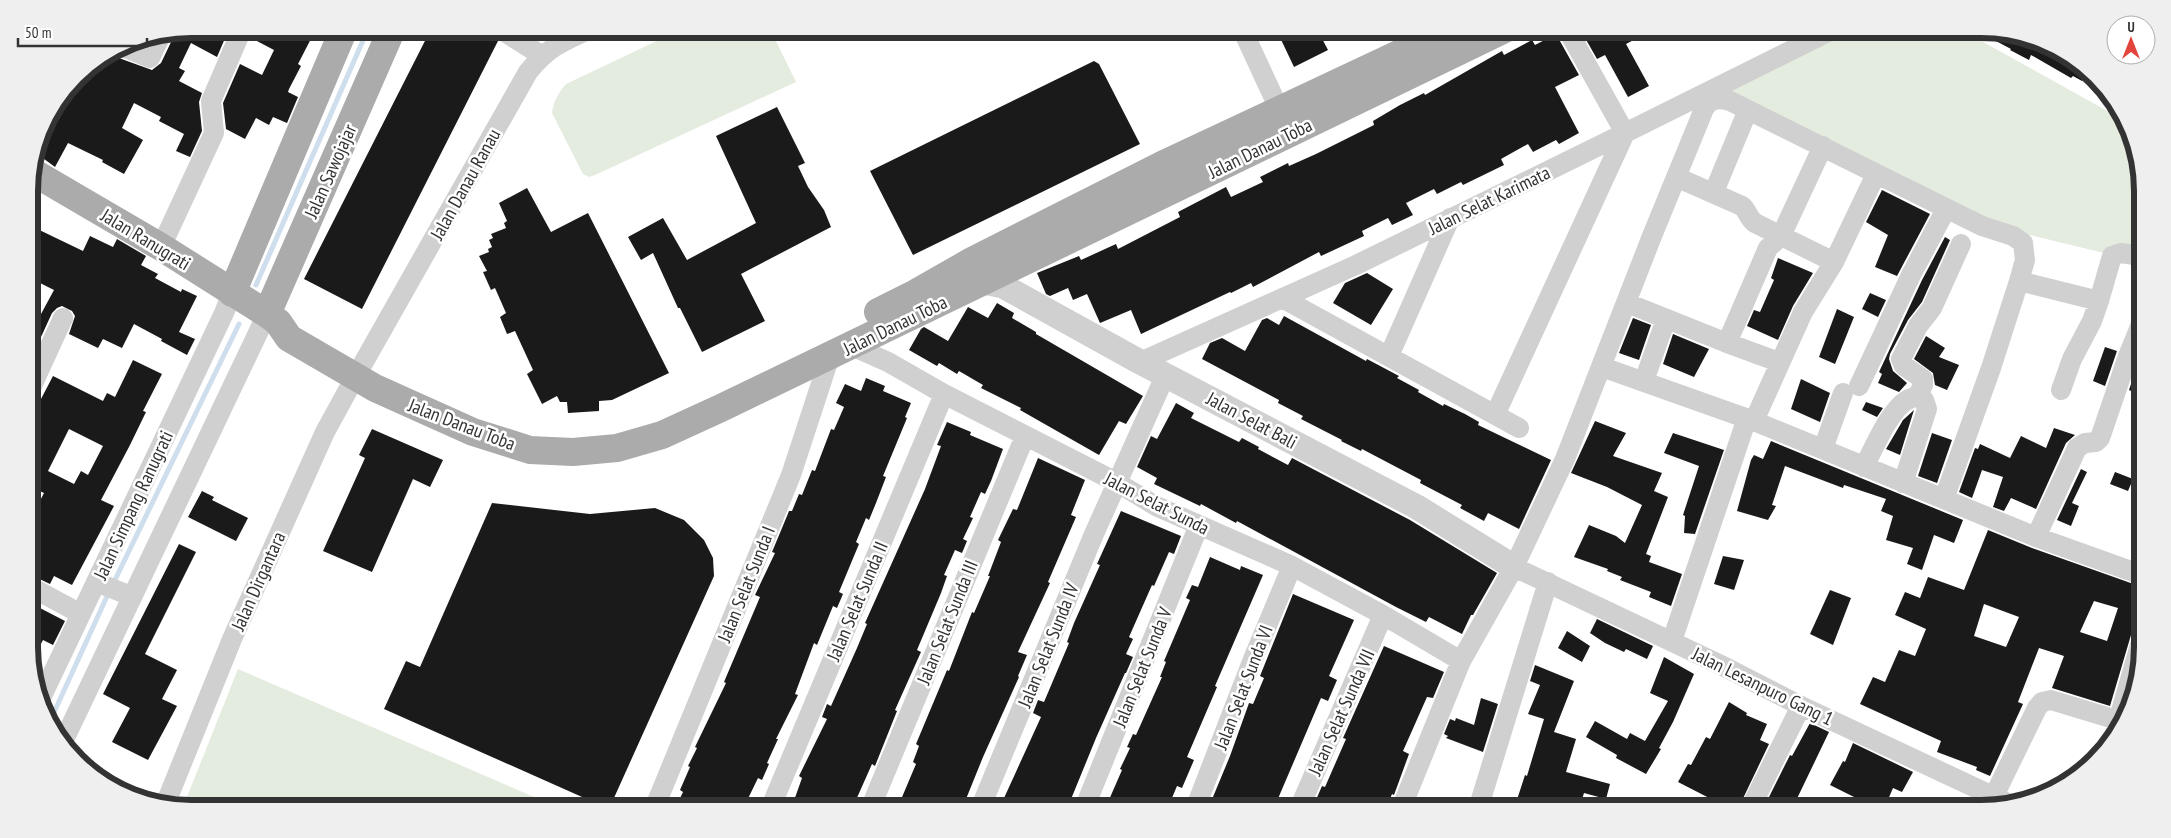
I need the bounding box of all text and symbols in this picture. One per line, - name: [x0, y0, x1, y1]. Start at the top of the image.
- scale bar: [18, 15, 146, 47]
- north arrow: [2106, 15, 2156, 65]
- text: U: [2127, 18, 2135, 36]
- text: 50 m: [25, 23, 51, 42]
- street label: Jalan Danau Toba: [1203, 113, 1316, 184]
- street label: Jalan Sawojajar: [298, 120, 362, 223]
- street label: Jalan Danau Ranau: [424, 124, 505, 245]
- street label: Jalan Selat Karimata: [1423, 160, 1554, 240]
- street label: Jalan Ranugrati: [96, 202, 195, 275]
- street label: Jalan Danau Toba: [838, 290, 951, 361]
- street label: Jalan Selat Bali: [1202, 386, 1301, 454]
- street label: Jalan Danau Toba: [404, 392, 519, 455]
- street label: Jalan Simpang Ranugrati: [88, 427, 178, 584]
- street label: Jalan Selat Sunda: [1100, 466, 1213, 540]
- street label: Jalan Selat Sunda I: [711, 523, 780, 646]
- street label: Jalan Dirgantara: [225, 528, 290, 635]
- street label: Jalan Selat Sunda II: [821, 538, 893, 665]
- street label: Jalan Selat Sunda III: [911, 556, 983, 688]
- street label: Jalan Selat Sunda IV: [1012, 579, 1084, 711]
- street label: Jalan Selat Sunda V: [1107, 604, 1177, 731]
- street label: Jalan Selat Sunda VI: [1208, 621, 1278, 753]
- street label: Jalan Lesanpuro Gang 1: [1688, 641, 1837, 731]
- street label: Jalan Selat Sunda VII: [1302, 645, 1380, 780]

